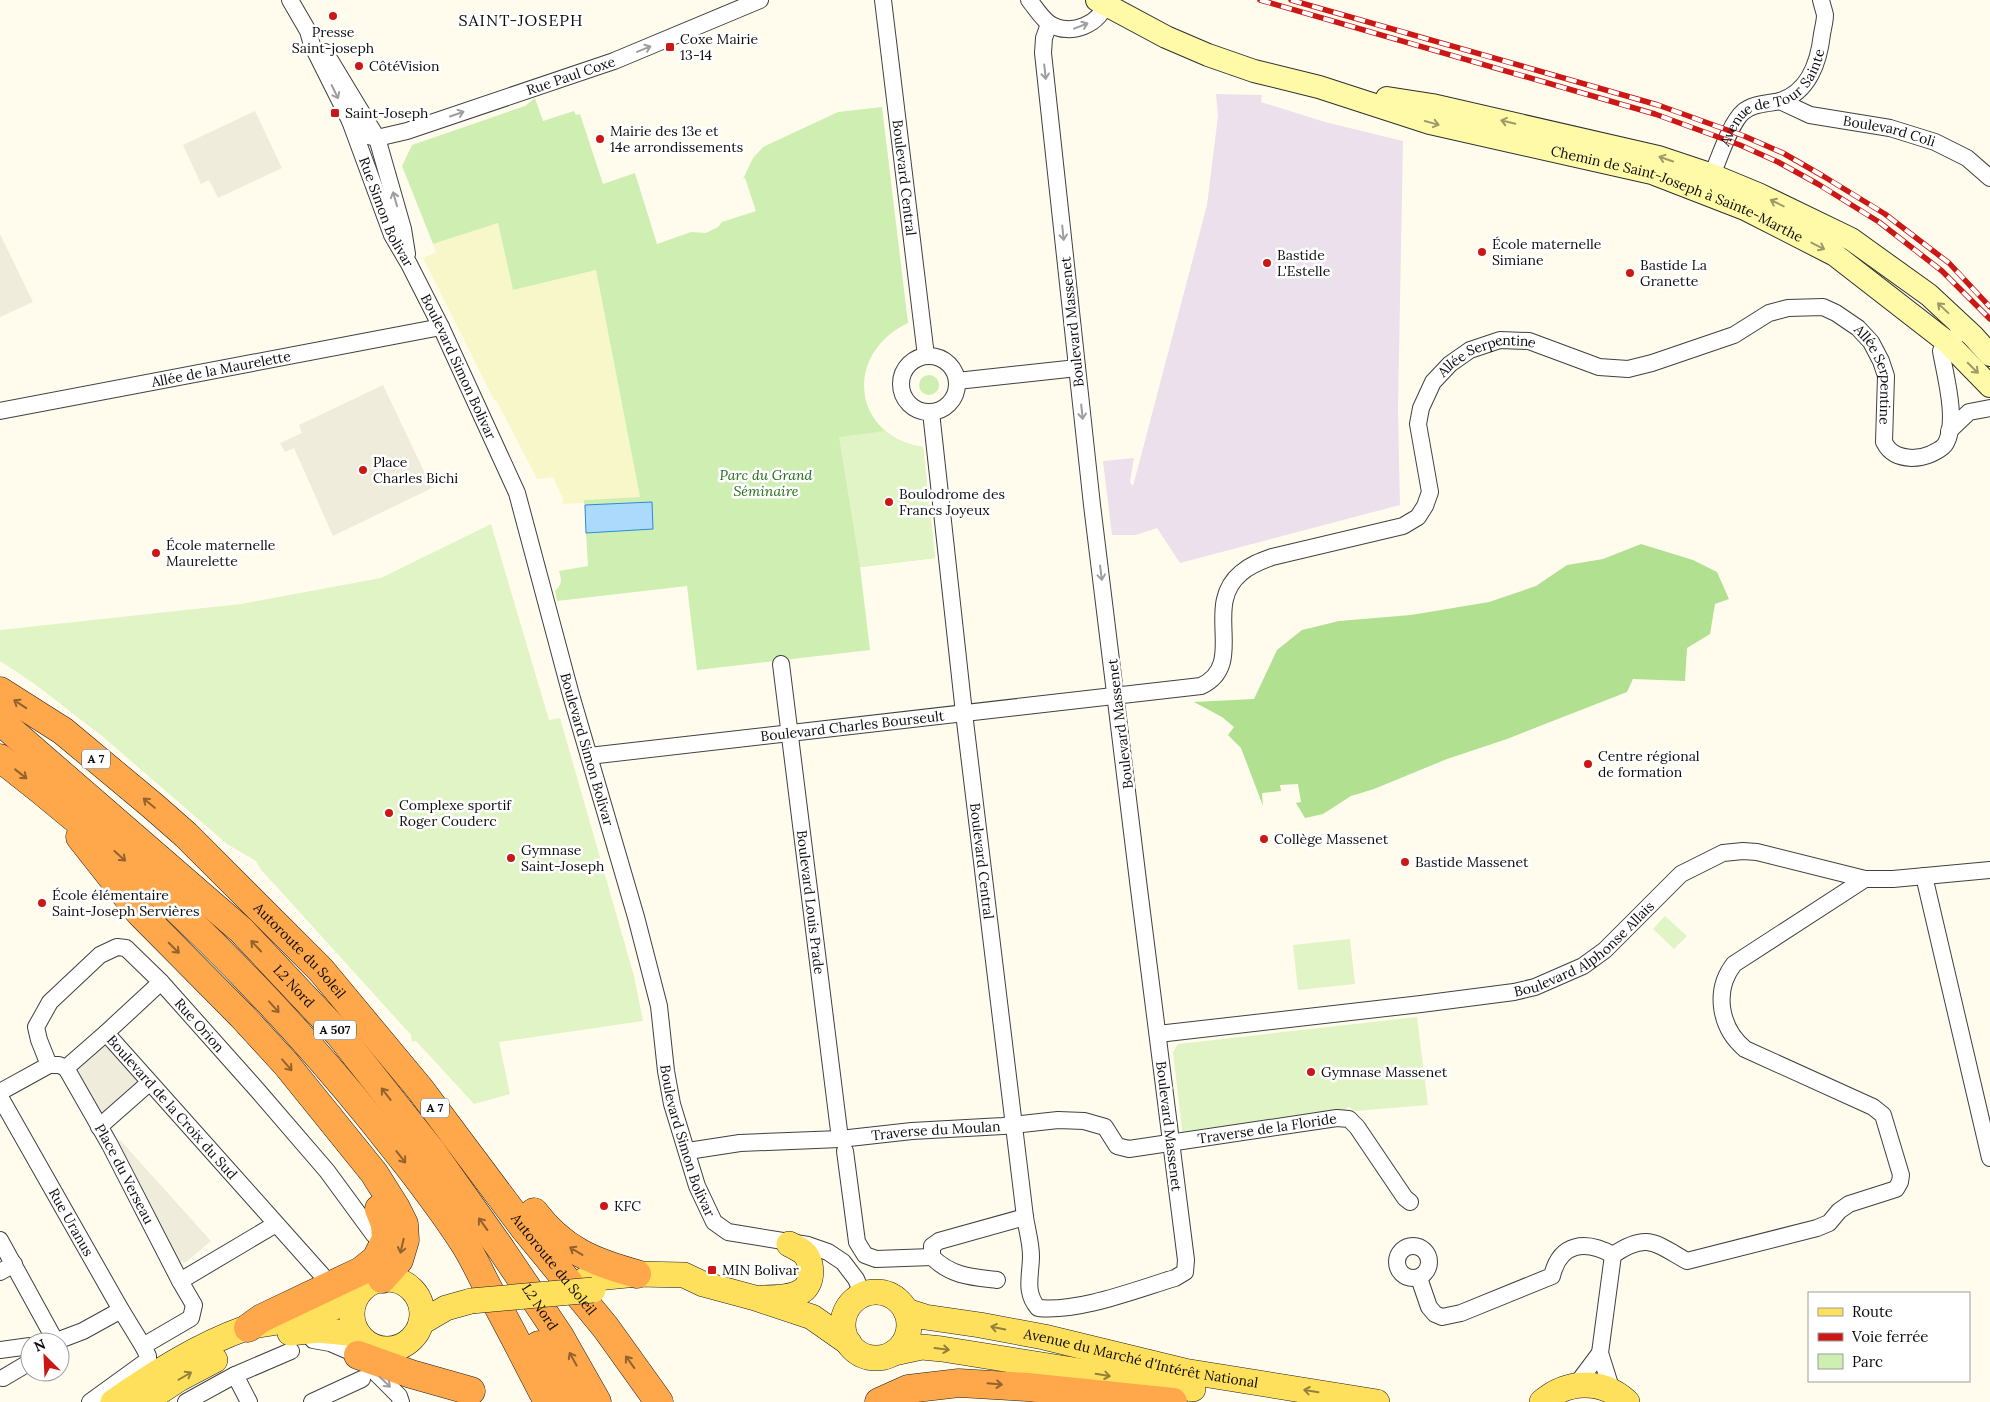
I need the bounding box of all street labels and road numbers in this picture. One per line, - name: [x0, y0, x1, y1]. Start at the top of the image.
- street label: Avenue de Tour Sainte: [1715, 47, 1828, 150]
- street label: Rue Paul Coxe: [524, 52, 618, 99]
- street label: Boulevard Coli: [1842, 112, 1938, 151]
- street label: Boulevard Central: [889, 119, 920, 237]
- street label: Chemin de Saint-Joseph à Sainte-Marthe: [1549, 141, 1806, 246]
- street label: Rue Simon Bolivar: [355, 154, 418, 270]
- street label: Boulevard Massenet: [1056, 255, 1088, 388]
- street label: Boulevard Simon Bolivar: [417, 291, 500, 442]
- street label: Allée Serpentine: [1850, 320, 1895, 425]
- street label: Allée Serpentine: [1433, 331, 1539, 381]
- street label: Allée de la Maurelette: [149, 347, 293, 391]
- street label: Boulevard Massenet: [1103, 657, 1137, 790]
- street label: Boulevard Simon Bolivar: [556, 671, 618, 828]
- street label: Boulevard Charles Bourseult: [759, 706, 946, 745]
- road number: A 7: [82, 750, 110, 769]
- street label: Boulevard Central: [966, 802, 998, 920]
- street label: Boulevard Louis Prade: [793, 829, 829, 976]
- street label: Boulevard Alphonse Allais: [1512, 897, 1658, 1001]
- street label: Autoroute du Soleil: [249, 898, 350, 1002]
- street label: L2 Nord: [269, 961, 318, 1011]
- street label: Rue Orion: [171, 994, 229, 1056]
- road number: A 507: [314, 1020, 356, 1040]
- street label: Boulevard de la Croix du Sud: [103, 1031, 241, 1183]
- street label: Boulevard Massenet: [1152, 1060, 1186, 1193]
- street label: Boulevard Simon Bolivar: [656, 1064, 719, 1220]
- road number: A 7: [421, 1098, 449, 1118]
- street label: Traverse de la Floride: [1196, 1109, 1338, 1148]
- street label: Traverse du Moulan: [870, 1117, 1001, 1144]
- street label: Place du Verseau: [91, 1121, 158, 1227]
- street label: Rue Uranus: [45, 1185, 98, 1259]
- street label: Autoroute du Soleil: [507, 1209, 601, 1319]
- street label: L2 Nord: [518, 1280, 562, 1334]
- street label: Avenue du Marché d'Intérêt National: [1021, 1324, 1260, 1392]

